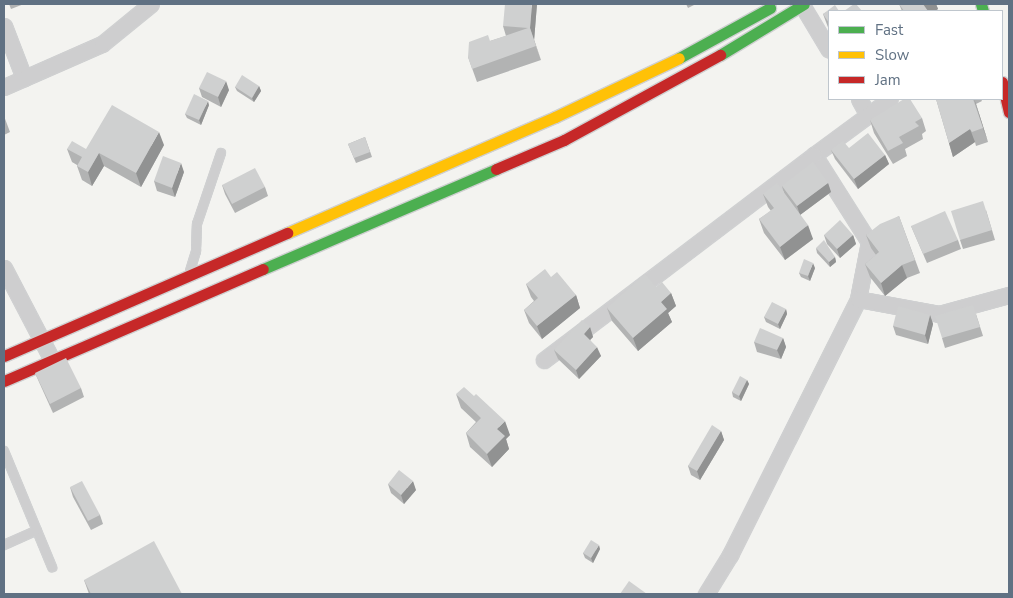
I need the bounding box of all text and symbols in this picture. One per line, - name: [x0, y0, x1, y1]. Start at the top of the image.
- legend: [828, 10, 1003, 100]
- text: Fast: [875, 20, 903, 40]
- text: Slow: [875, 45, 909, 65]
- text: Jam: [875, 70, 901, 90]

